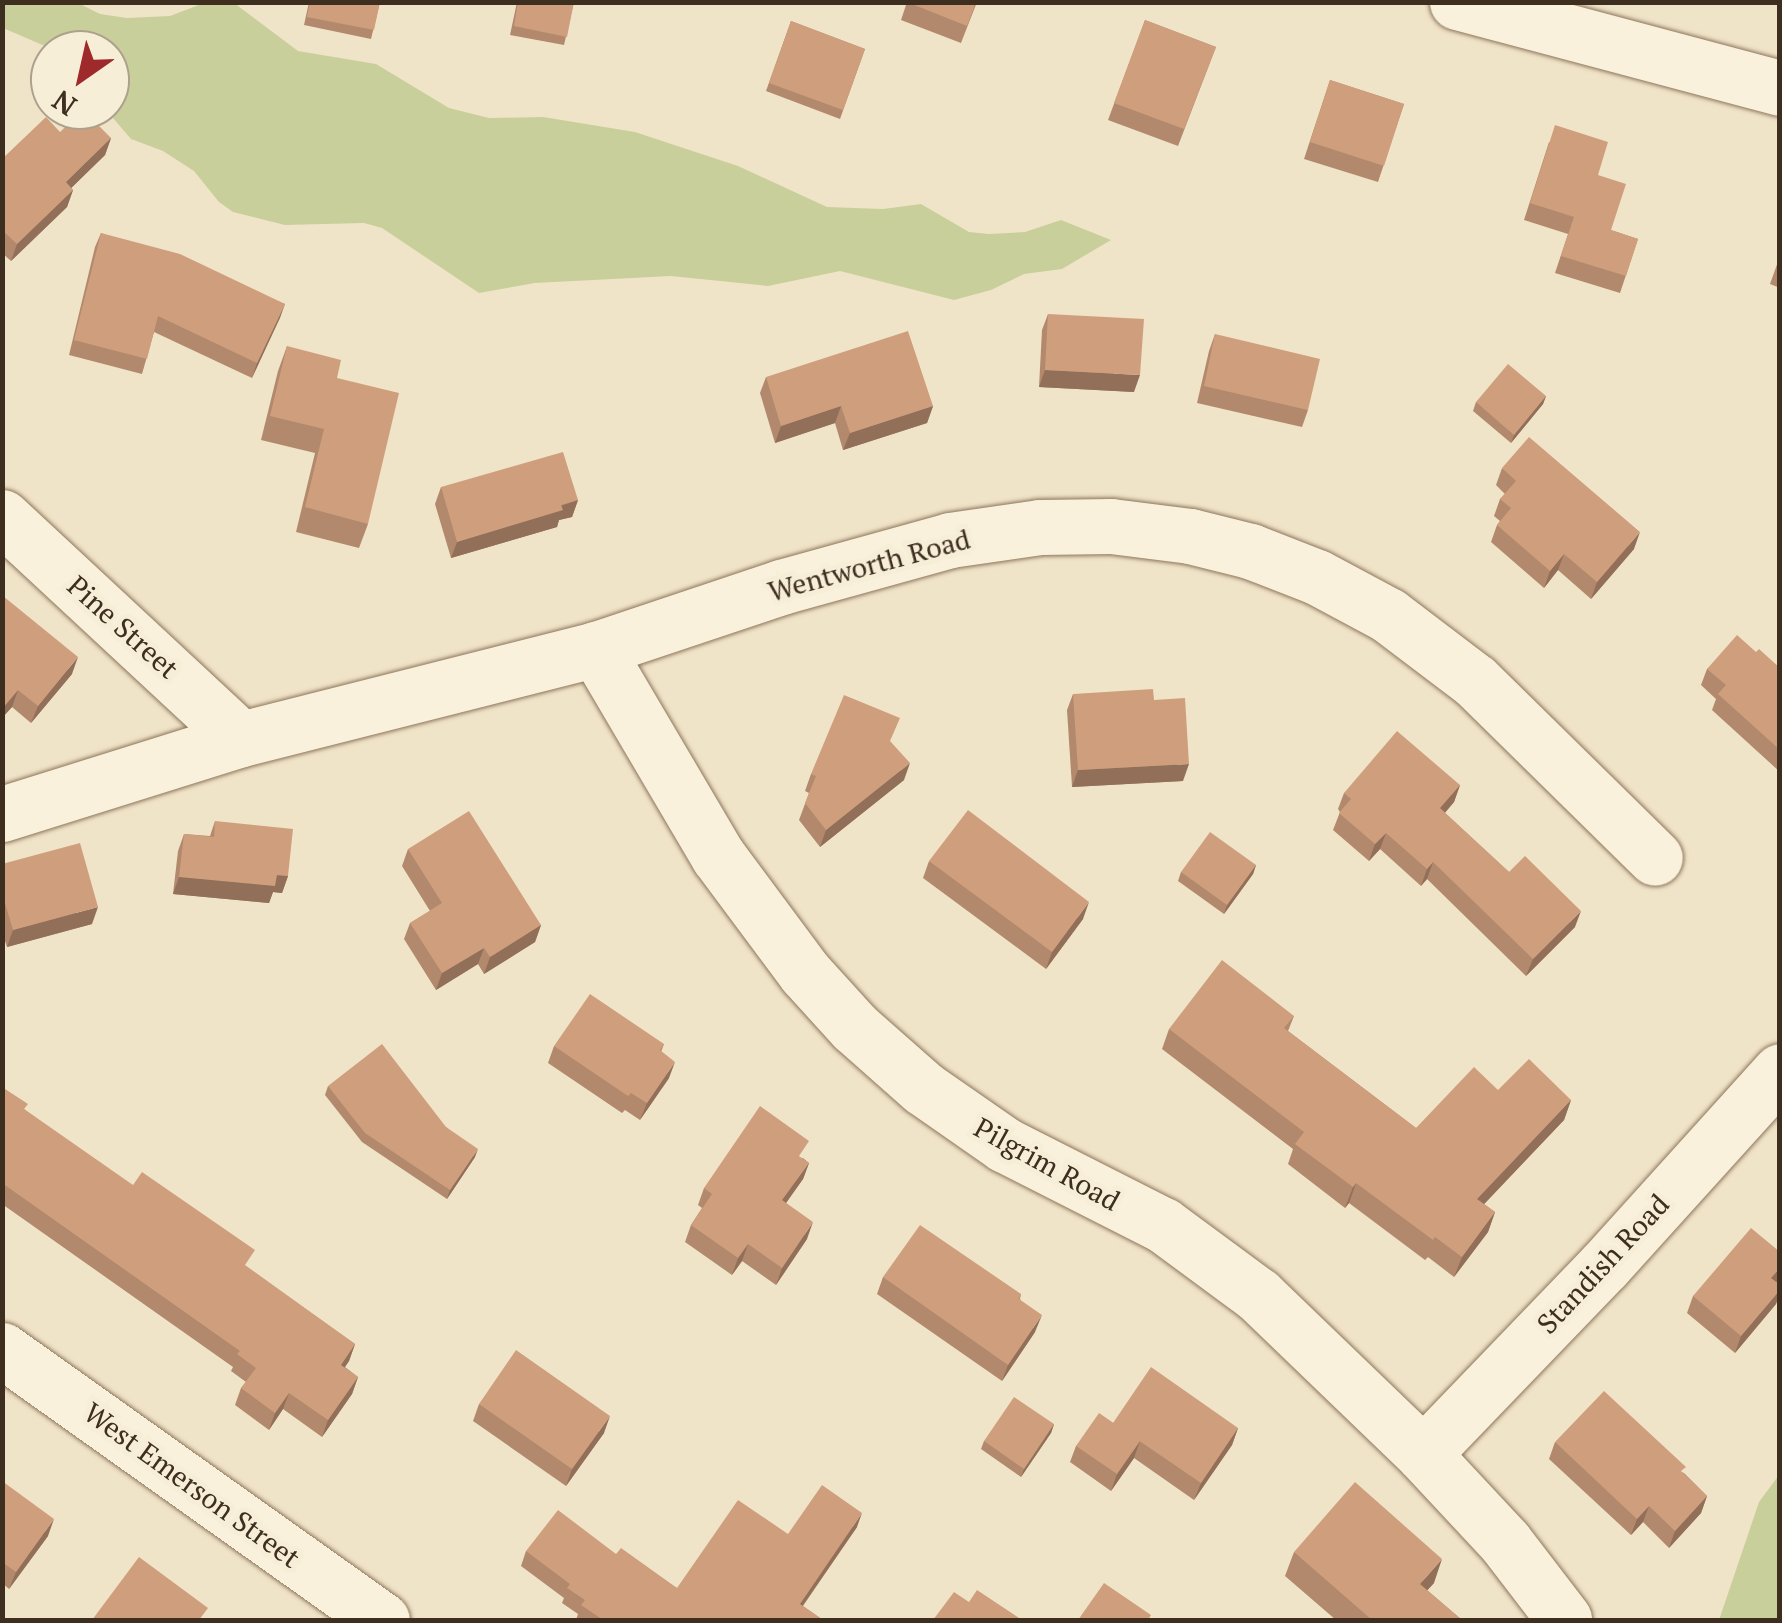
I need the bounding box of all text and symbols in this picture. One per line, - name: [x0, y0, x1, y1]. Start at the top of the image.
- north arrow: [30, 30, 130, 130]
- text: N: [45, 82, 83, 125]
- street label: Wentworth Road: [764, 522, 974, 608]
- street label: Pine Street: [61, 569, 185, 685]
- street label: Pilgrim Road: [968, 1110, 1126, 1218]
- street label: Standish Road: [1530, 1187, 1676, 1341]
- street label: West Emerson Street: [77, 1395, 307, 1575]

